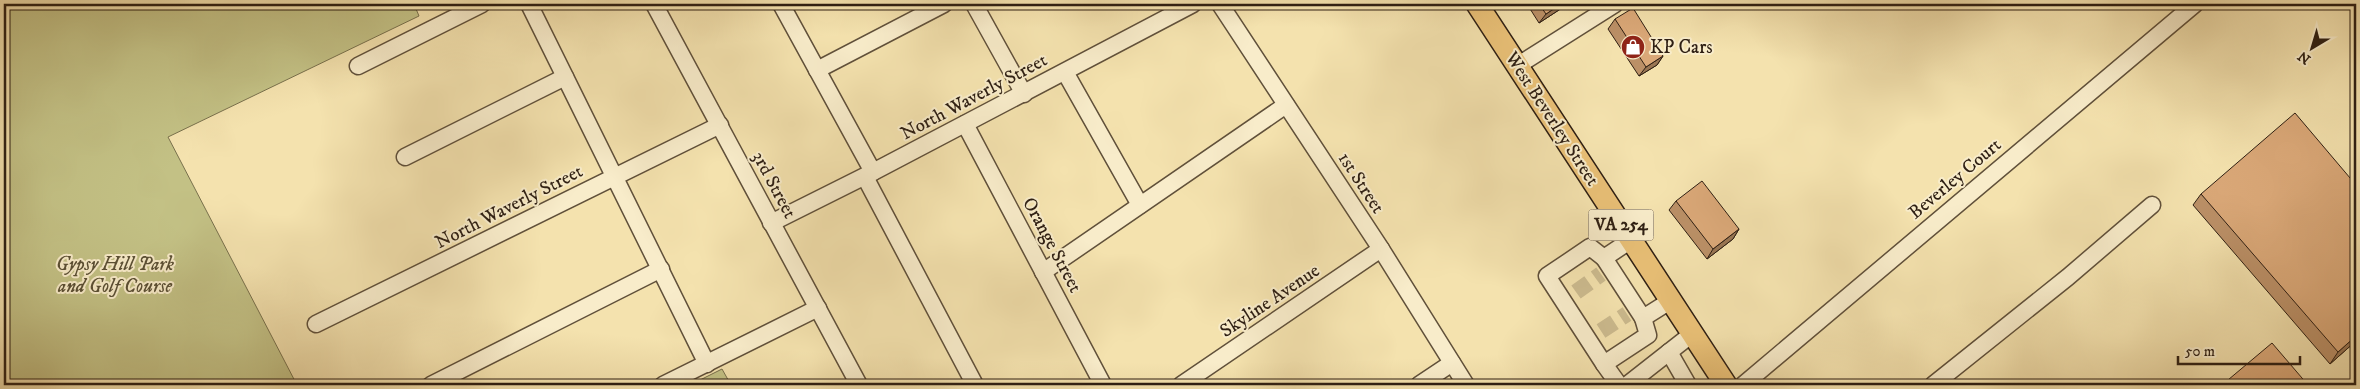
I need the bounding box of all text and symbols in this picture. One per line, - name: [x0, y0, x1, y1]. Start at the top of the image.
- north arrow: [2288, 22, 2338, 72]
- shop icon: KP Cars: [1620, 34, 1646, 60]
- place label: KP Cars: [1650, 36, 1713, 59]
- street label: West Beverley Street: [1499, 47, 1604, 190]
- text: N: [2294, 47, 2315, 68]
- street label: North Waverly Street: [897, 49, 1051, 145]
- street label: Beverley Court: [1904, 134, 2006, 224]
- street label: 3rd Street: [747, 148, 801, 222]
- street label: 1st Street: [1333, 148, 1389, 218]
- street label: North Waverly Street: [431, 160, 587, 254]
- street label: Orange Street: [1017, 193, 1087, 297]
- road number: VA 254: [1588, 210, 1654, 240]
- park label: Gypsy Hill Park and Golf Course: [56, 253, 174, 298]
- street label: Skyline Avenue: [1216, 259, 1324, 343]
- scale bar: [2178, 334, 2300, 366]
- text: 50 m: [2185, 342, 2215, 361]

